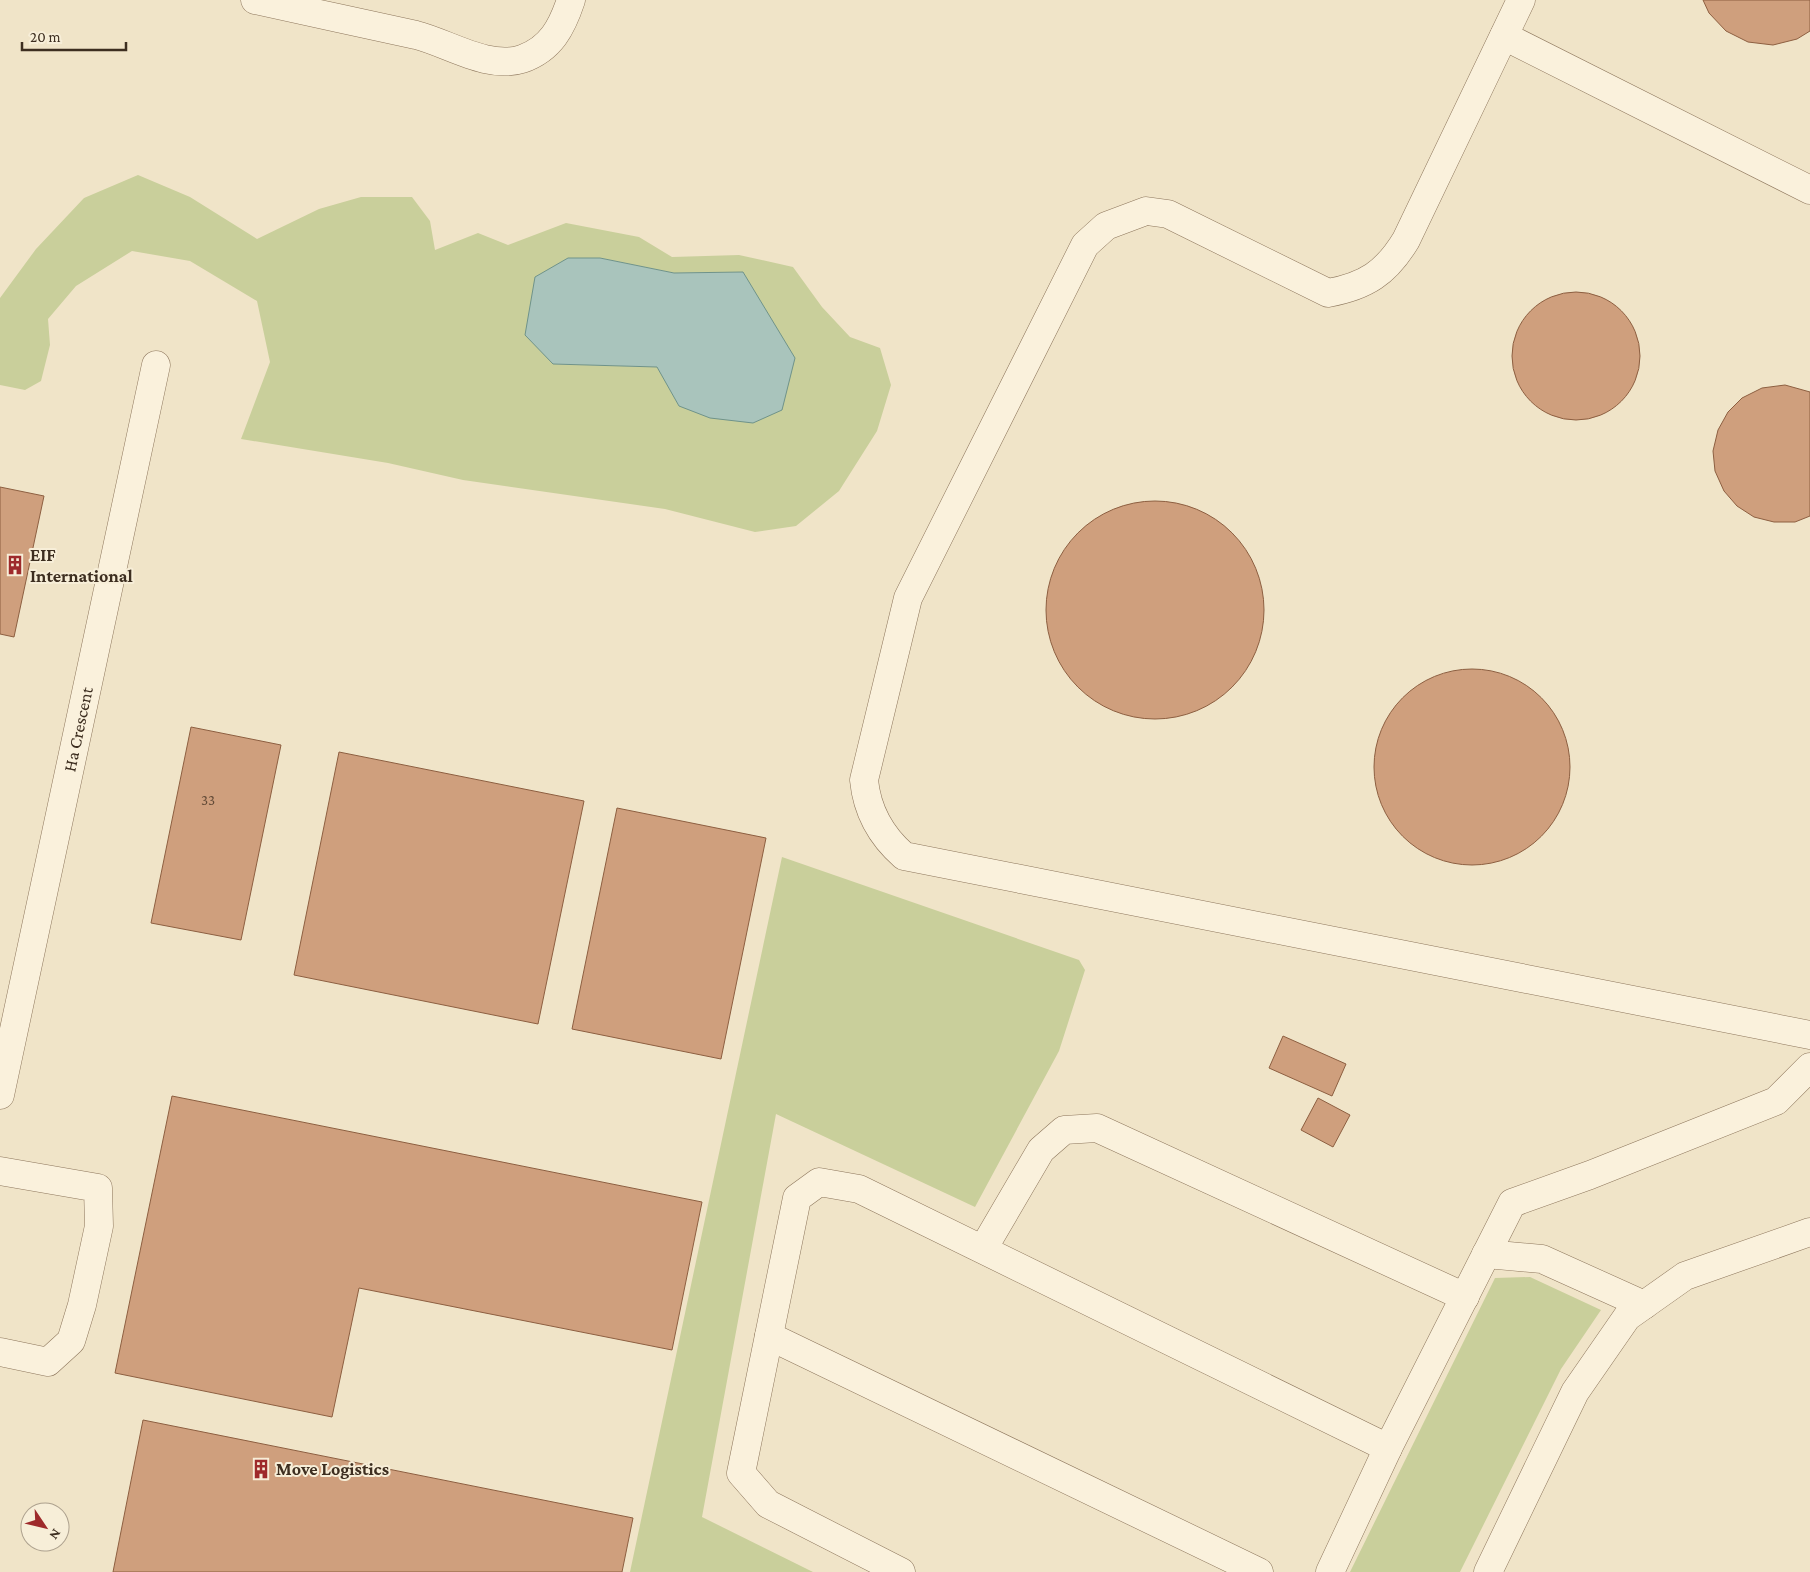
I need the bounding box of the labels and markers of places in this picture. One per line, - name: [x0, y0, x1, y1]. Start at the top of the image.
- place label: EIF International: [30, 545, 133, 586]
- building icon: EIF International: [4, 554, 26, 576]
- building icon: Move Logistics: [250, 1458, 272, 1480]
- place label: Move Logistics: [276, 1459, 389, 1479]

